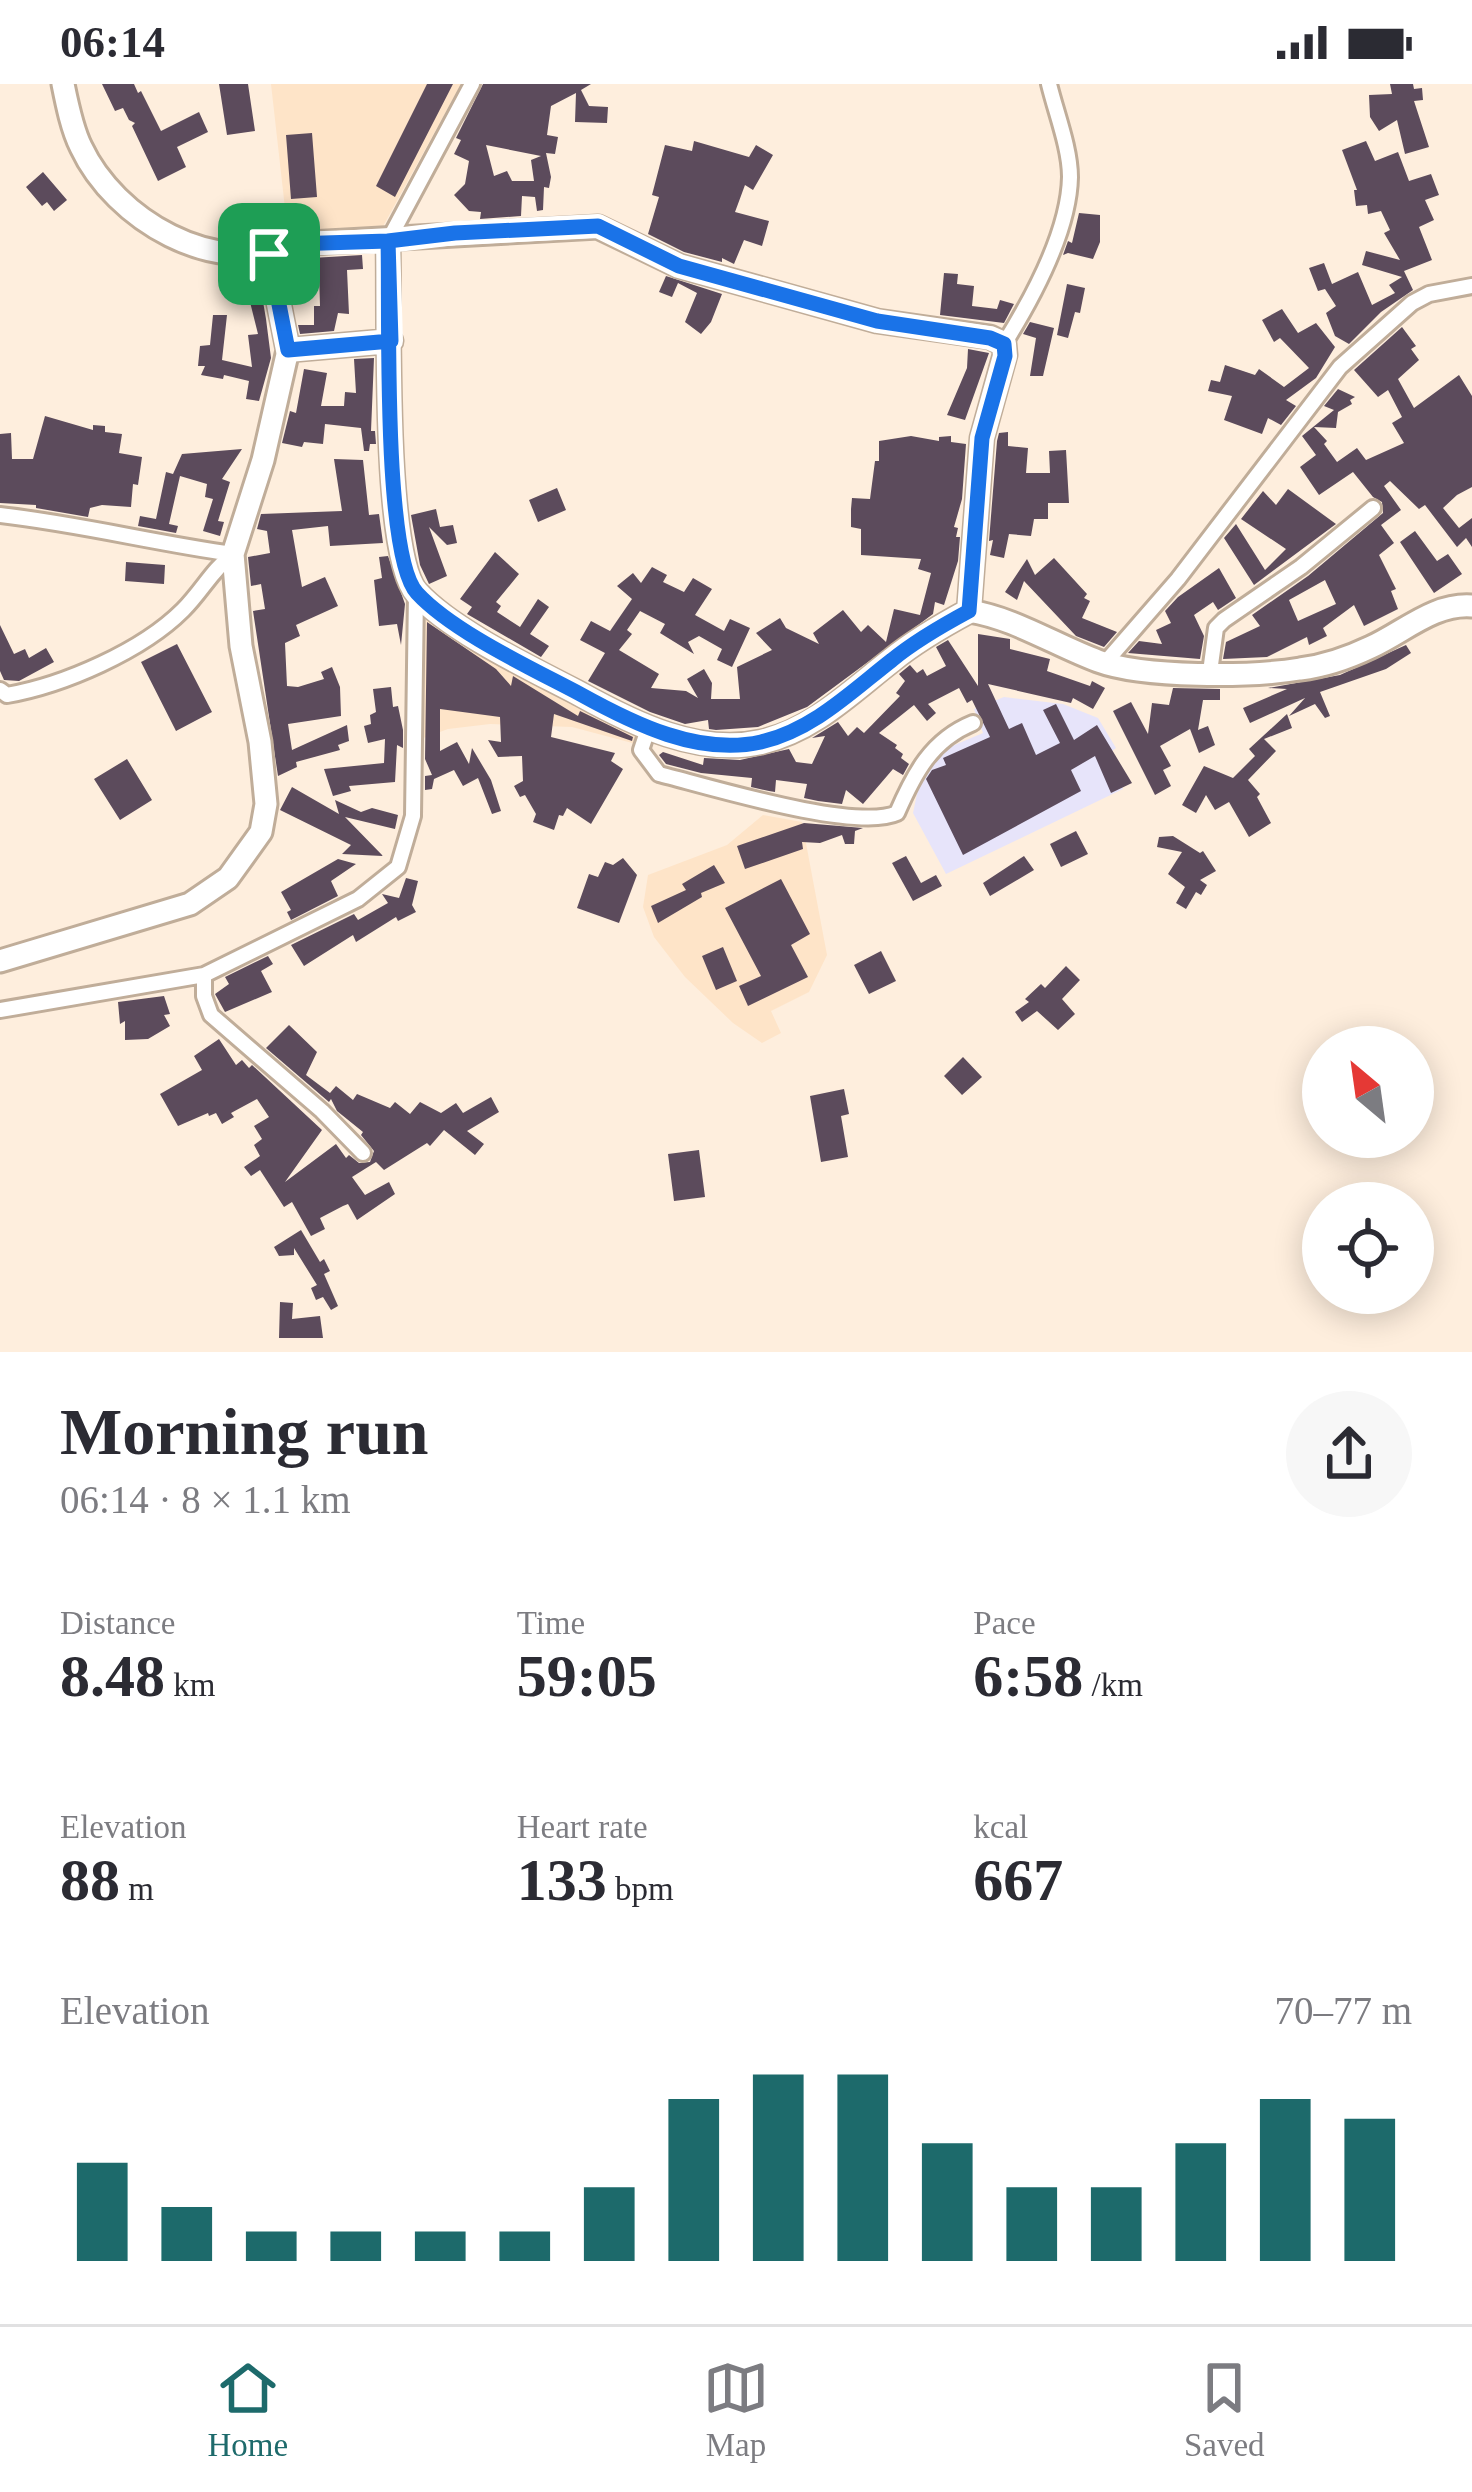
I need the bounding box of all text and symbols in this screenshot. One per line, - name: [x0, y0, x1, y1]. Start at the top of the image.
- text: 06:14: [60, 17, 165, 67]
- pin: [218, 203, 320, 305]
- icon: arrive: [236, 221, 302, 287]
- north arrow: [1302, 1026, 1434, 1158]
- map controls: [1302, 1026, 1434, 1314]
- button: locate: [1302, 1182, 1434, 1314]
- button: share: [1286, 1391, 1412, 1517]
- text: Morning run: [60, 1395, 429, 1468]
- text: 06:14 · 8 × 1.1 km: [60, 1478, 351, 1521]
- text: Distance: [60, 1605, 175, 1641]
- text: Time: [517, 1605, 585, 1641]
- text: Pace: [973, 1605, 1036, 1641]
- text: 8.48: [60, 1643, 165, 1709]
- text: 59:05: [517, 1643, 657, 1709]
- text: 6:58: [973, 1643, 1083, 1709]
- text: km: [165, 1667, 215, 1703]
- text: /km: [1083, 1667, 1143, 1703]
- text: Elevation: [60, 1809, 186, 1845]
- text: Heart rate: [517, 1809, 648, 1845]
- text: kcal: [973, 1809, 1028, 1845]
- text: 88: [60, 1847, 120, 1913]
- text: 133: [517, 1847, 607, 1913]
- text: 667: [973, 1847, 1063, 1913]
- text: m: [120, 1871, 154, 1907]
- text: bpm: [607, 1871, 674, 1907]
- text: Elevation: [60, 1989, 209, 2032]
- text: 70–77 m: [1274, 1989, 1412, 2032]
- tab: Home: [207, 2355, 288, 2464]
- tab: Map: [703, 2355, 769, 2464]
- tab: Saved: [1184, 2355, 1265, 2464]

